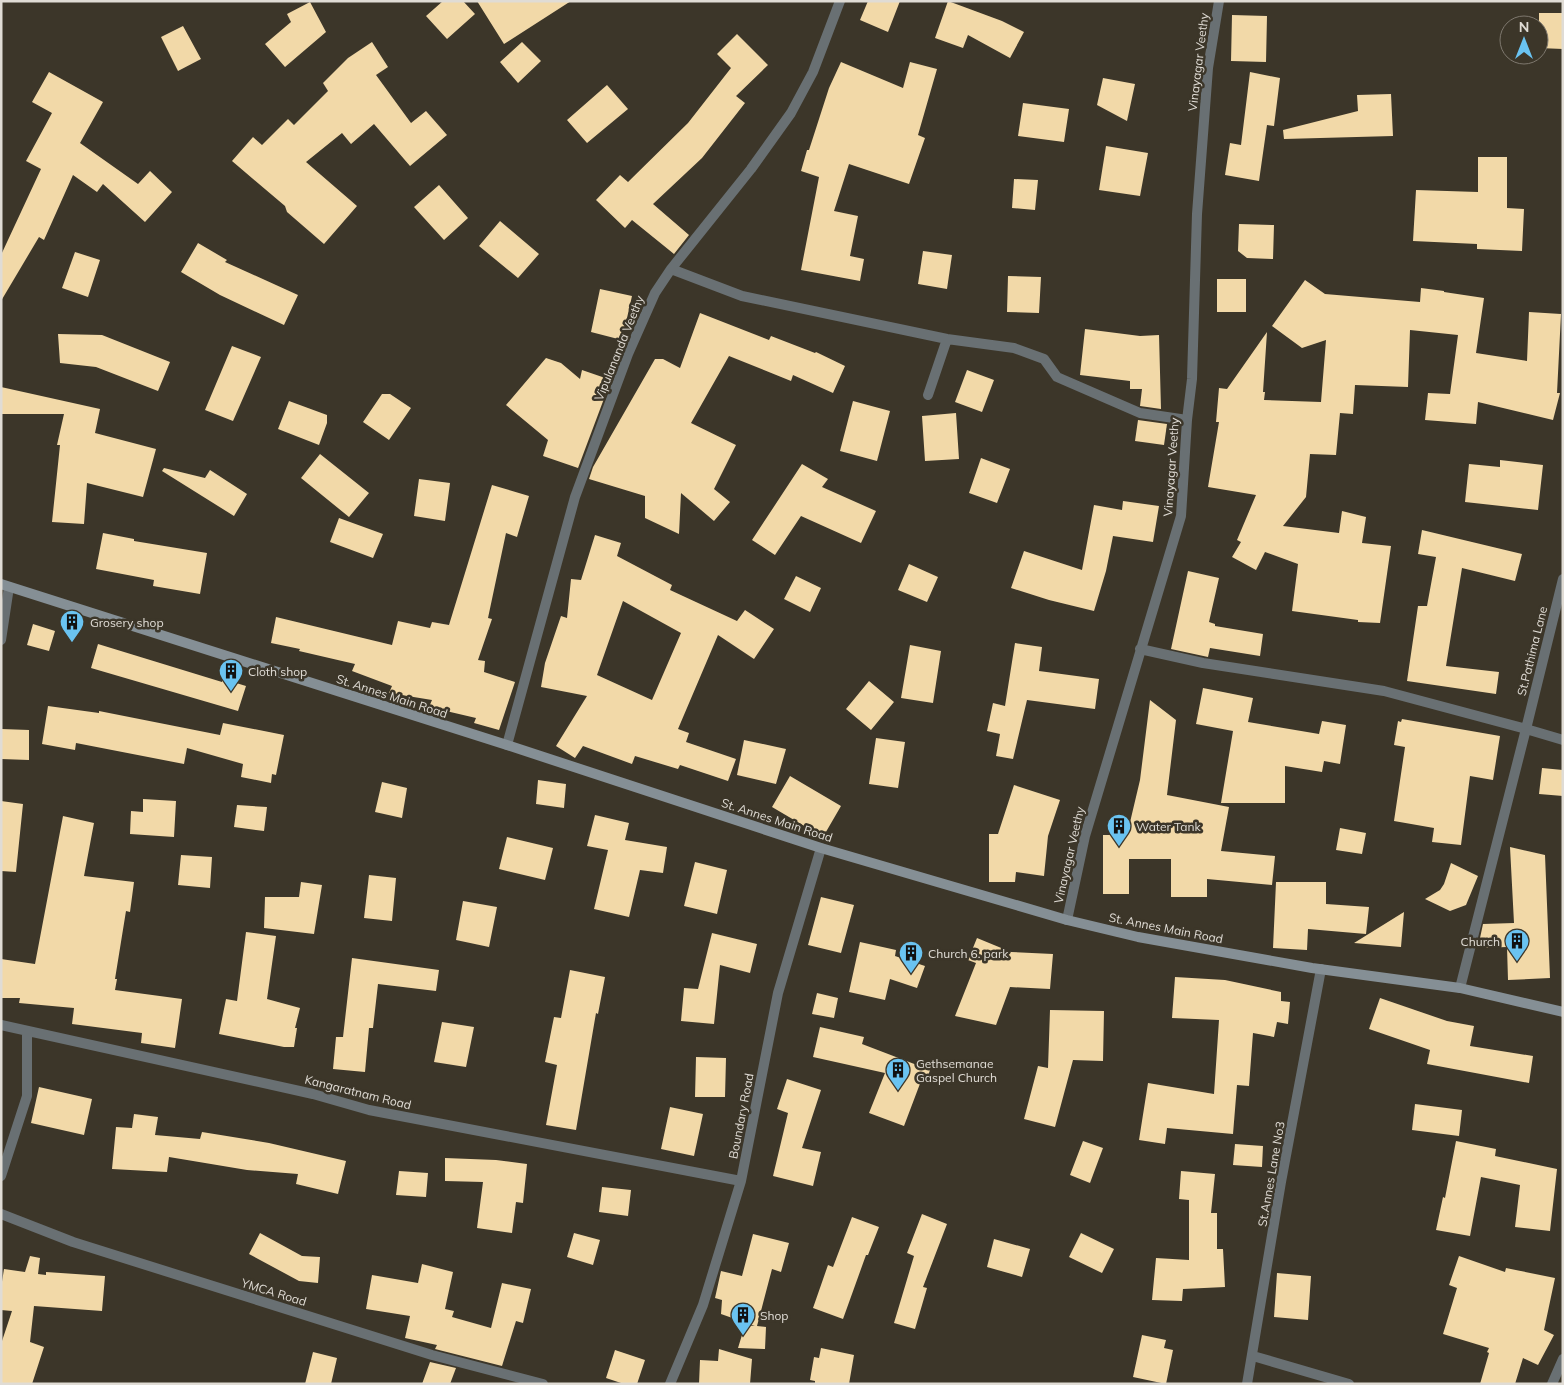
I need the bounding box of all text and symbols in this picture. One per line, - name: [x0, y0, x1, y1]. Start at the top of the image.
- street label: Vinayagar Veethy: [1185, 11, 1212, 112]
- north arrow: [1499, 15, 1549, 65]
- text: N: [1519, 18, 1529, 36]
- street label: Vipulananda Veethy: [591, 292, 647, 403]
- street label: Vinayagar Veethy: [1160, 416, 1182, 517]
- street label: St.Pathima Lane: [1514, 605, 1550, 697]
- building icon: Grosery shop: [59, 609, 85, 643]
- place label: Grosery shop: [90, 615, 164, 630]
- building icon: Cloth shop: [218, 658, 244, 692]
- place label: Cloth shop: [248, 664, 307, 679]
- street label: St. Annes Main Road: [334, 671, 450, 721]
- street label: St. Annes Main Road: [719, 795, 835, 845]
- street label: Vinayagar Veethy: [1051, 804, 1088, 905]
- building icon: Water Tank: [1106, 813, 1132, 847]
- place label: Water Tank: [1136, 819, 1202, 834]
- street label: St. Annes Main Road: [1108, 910, 1224, 946]
- building icon: Church: [1504, 928, 1530, 962]
- place label: Church: [1461, 934, 1500, 949]
- building icon: Church 6. park: [898, 940, 924, 974]
- place label: Church 6. park: [928, 946, 1009, 961]
- place label: Gethsemanae Gaspel Church: [916, 1056, 997, 1085]
- building icon: Gethsemanae Gaspel Church: [885, 1057, 911, 1091]
- street label: Kangaratnam Road: [303, 1072, 413, 1112]
- street label: Boundary Road: [725, 1072, 757, 1160]
- street label: St.Annes Lane No3: [1254, 1120, 1288, 1228]
- street label: YMCA Road: [239, 1275, 308, 1309]
- building icon: Shop: [730, 1302, 756, 1336]
- place label: Shop: [760, 1308, 789, 1323]

